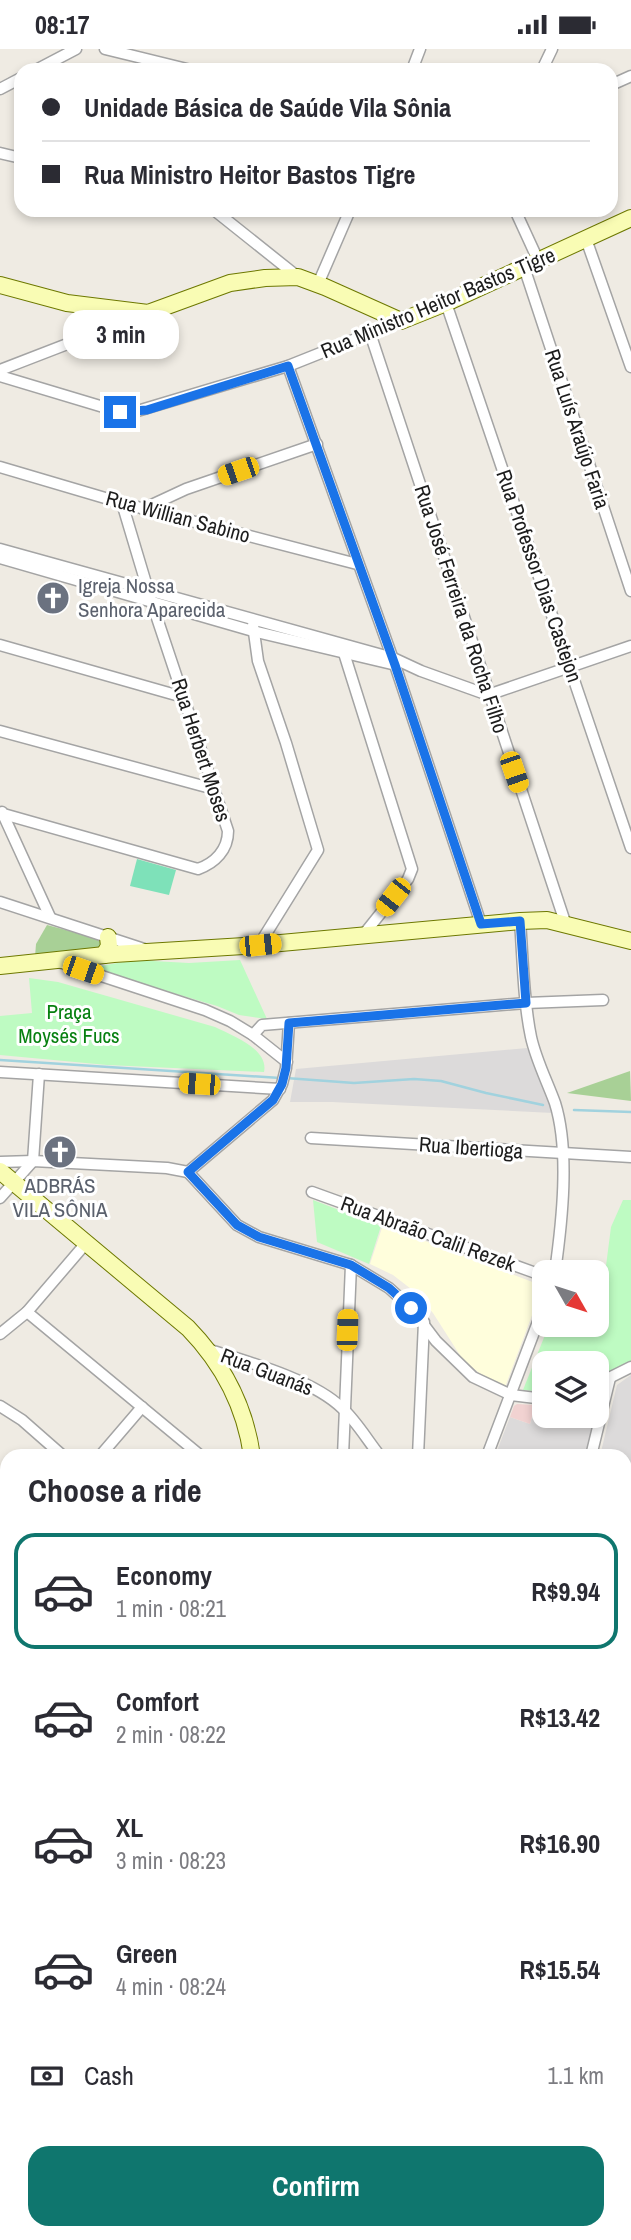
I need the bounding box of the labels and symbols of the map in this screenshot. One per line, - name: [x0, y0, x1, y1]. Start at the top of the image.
- street label: Rua Ministro Heitor Bastos Tigre: [316, 240, 559, 365]
- callout: 3 min: [62, 311, 178, 359]
- street label: Rua Luís Araújo Faria: [538, 345, 617, 513]
- route end: [104, 396, 136, 428]
- car: [215, 454, 262, 488]
- street label: Rua Professor Dias Castejon: [489, 466, 589, 686]
- street label: Rua José Ferreira da Rocha Filho: [408, 481, 515, 737]
- street label: Rua Willian Sabino: [103, 483, 254, 550]
- place label: Igreja Nossa Senhora Aparecida: [78, 571, 226, 624]
- church icon: Igreja Nossa Senhora Aparecida: [34, 579, 72, 617]
- street label: Rua Herbert Moses: [165, 674, 238, 825]
- car: [498, 749, 531, 795]
- car: [372, 874, 415, 920]
- car: [239, 932, 282, 958]
- car: [60, 953, 107, 987]
- park label: Praça Moysés Fucs: [18, 997, 120, 1050]
- car: [178, 1072, 221, 1096]
- street label: Rua Ibertioga: [418, 1129, 525, 1166]
- church icon: ADBRÁS VILA SÔNIA: [41, 1133, 79, 1171]
- place label: ADBRÁS VILA SÔNIA: [13, 1171, 108, 1224]
- street label: Rua Abraão Calil Rezek: [337, 1188, 520, 1279]
- north arrow: [532, 1260, 609, 1337]
- route start: [395, 1292, 427, 1324]
- car: [336, 1309, 359, 1351]
- street label: Rua Guanás: [217, 1341, 318, 1402]

